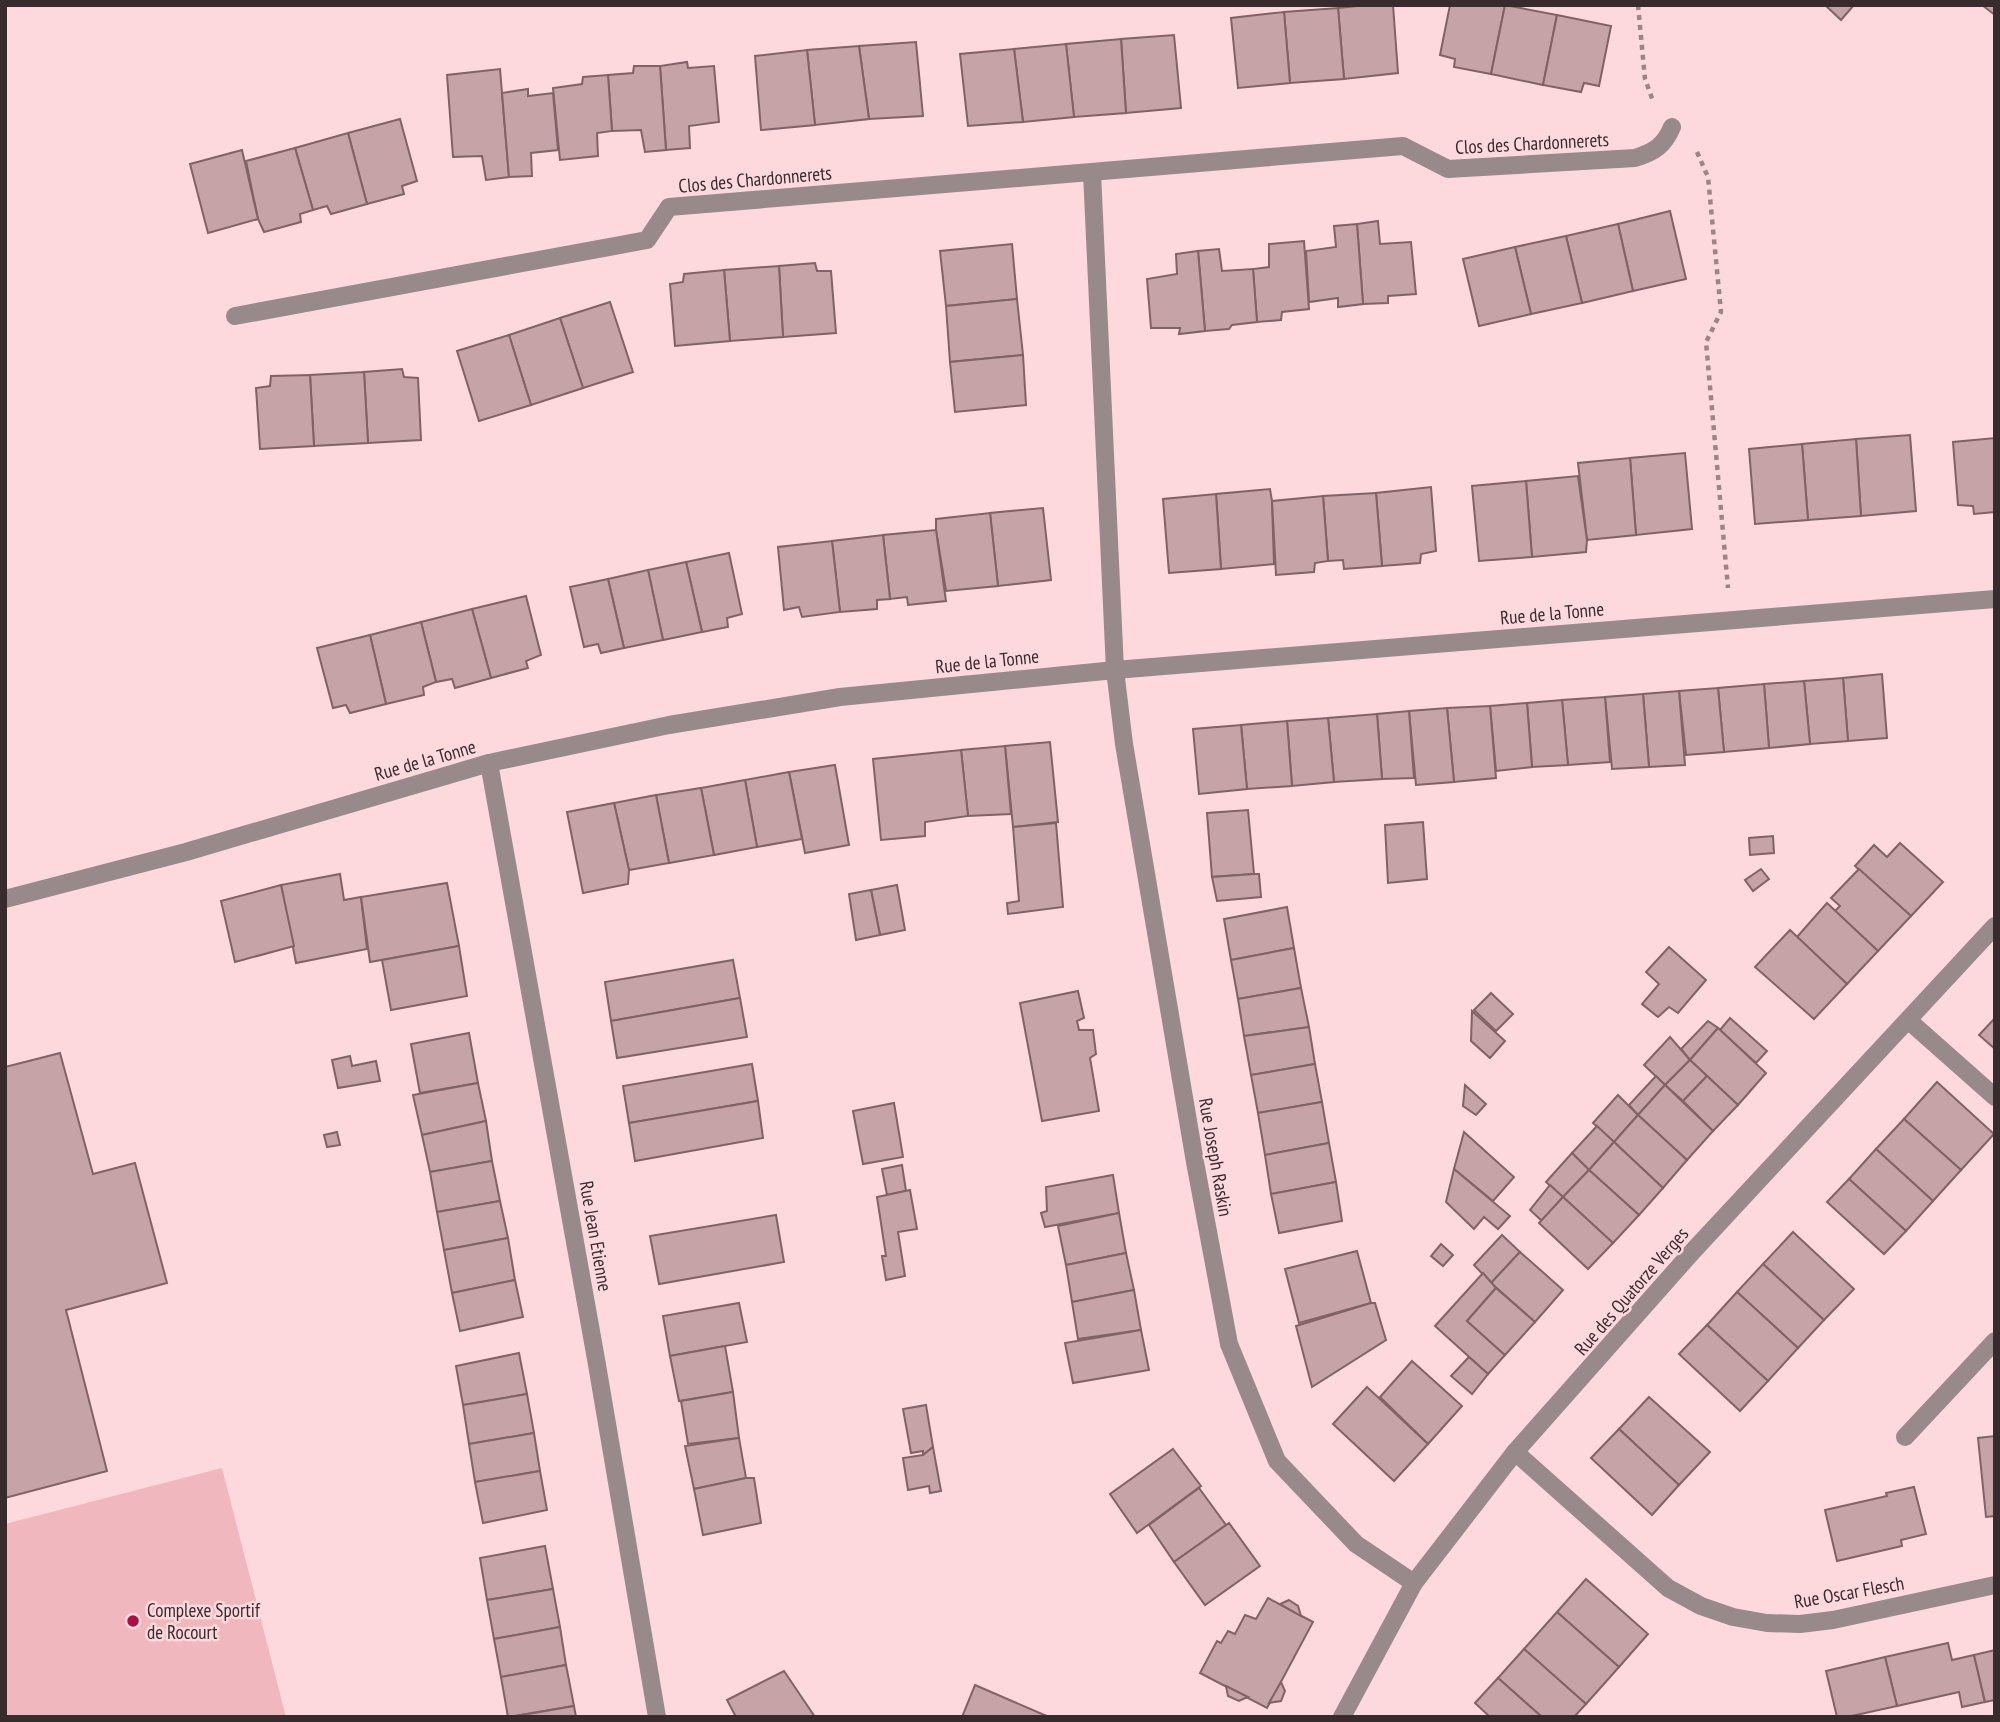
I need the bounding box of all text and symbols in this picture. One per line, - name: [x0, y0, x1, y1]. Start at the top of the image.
- street label: Clos des Chardonnerets: [1455, 127, 1609, 159]
- street label: Clos des Chardonnerets: [677, 160, 833, 198]
- street label: Rue de la Tonne: [1499, 596, 1605, 629]
- street label: Rue de la Tonne: [934, 644, 1040, 678]
- street label: Rue de la Tonne: [372, 734, 479, 786]
- street label: Rue Joseph Raskin: [1194, 1096, 1238, 1218]
- street label: Rue Jean Etienne: [575, 1179, 618, 1293]
- street label: Rue des Quatorze Verges: [1569, 1222, 1693, 1360]
- street label: Rue Oscar Flesch: [1792, 1571, 1906, 1613]
- place label: Complexe Sportif de Rocourt: [147, 1598, 261, 1644]
- marker: Complexe Sportif de Rocourt: [125, 1613, 141, 1629]

